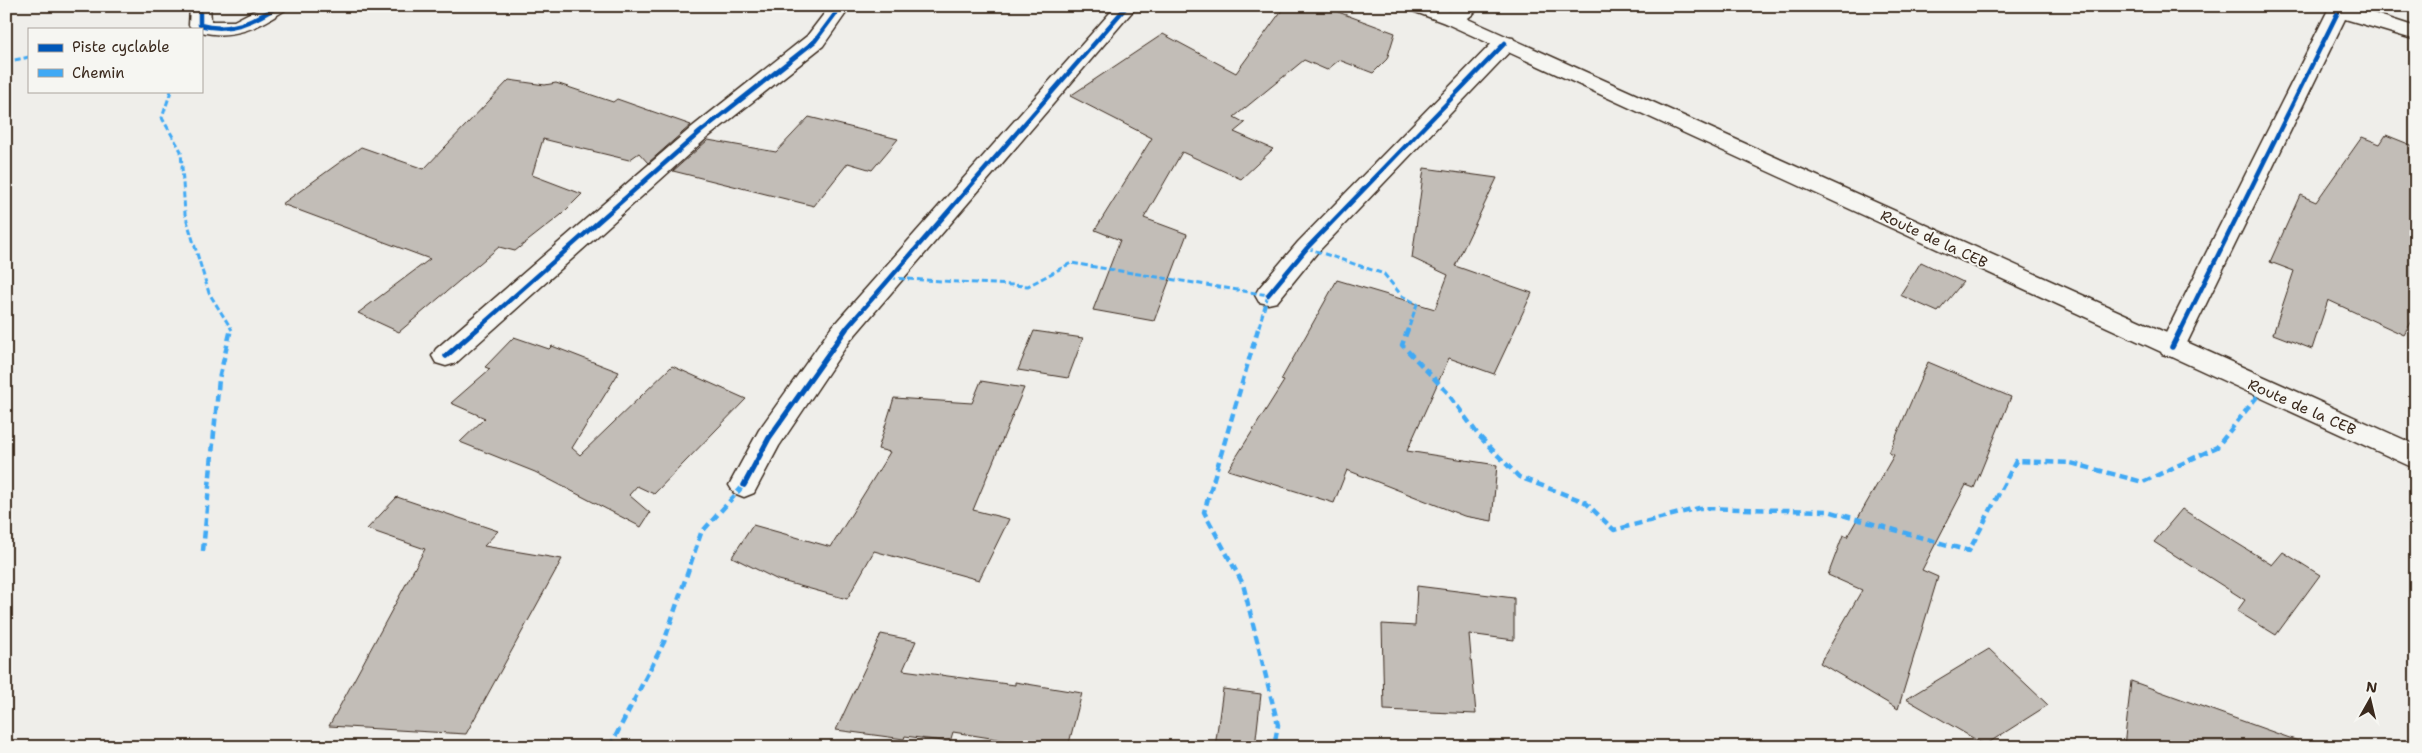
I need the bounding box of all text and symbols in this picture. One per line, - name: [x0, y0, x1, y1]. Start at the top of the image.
- legend: [28, 28, 202, 92]
- text: Piste cyclable: [72, 37, 170, 57]
- text: Chemin: [72, 63, 125, 83]
- street label: Route de la CEB: [1877, 205, 1991, 273]
- street label: Route de la CEB: [2245, 374, 2359, 440]
- north arrow: [2344, 676, 2394, 726]
- text: N: [2365, 677, 2379, 697]

